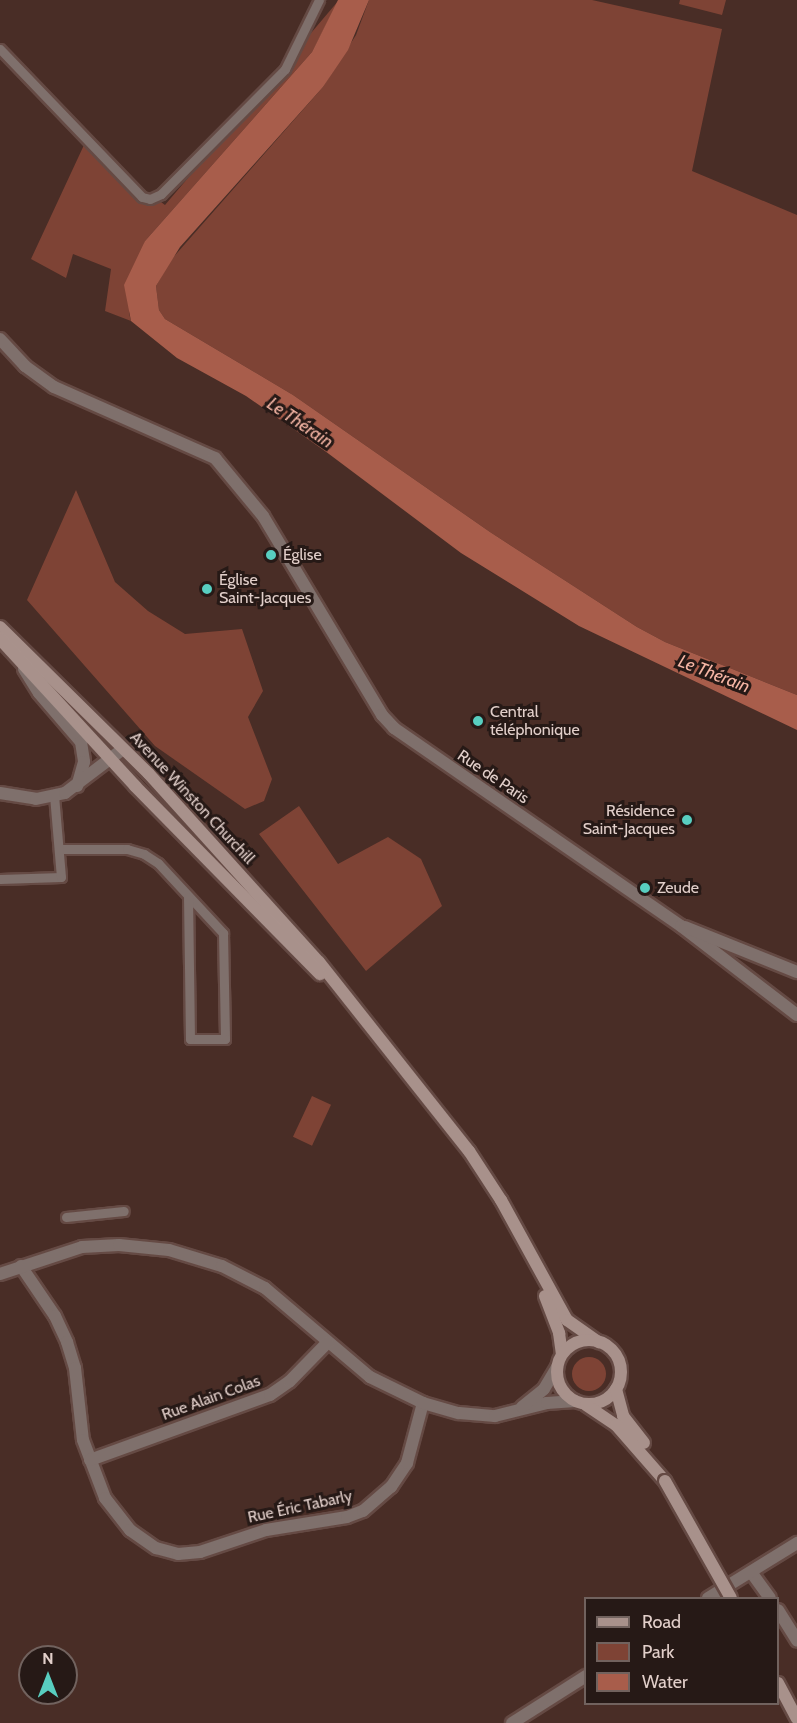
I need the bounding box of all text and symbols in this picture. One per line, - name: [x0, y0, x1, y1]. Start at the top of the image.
- water label: Le Thérain: [263, 393, 337, 453]
- place label: Église: [283, 545, 322, 565]
- marker: Église: [264, 548, 278, 562]
- place label: Église Saint-Jacques: [219, 570, 311, 608]
- marker: Église Saint-Jacques: [200, 582, 214, 596]
- water label: Le Thérain: [675, 650, 753, 698]
- place label: Central téléphonique: [490, 702, 580, 740]
- marker: Central téléphonique: [471, 714, 485, 728]
- street label: Avenue Winston Churchill: [126, 728, 258, 868]
- street label: Rue de Paris: [454, 746, 532, 808]
- place label: Résidence Saint-Jacques: [583, 801, 675, 839]
- marker: Résidence Saint-Jacques: [680, 813, 694, 827]
- place label: Zeude: [657, 878, 699, 898]
- marker: Zeude: [638, 881, 652, 895]
- street label: Rue Alain Colas: [159, 1371, 263, 1425]
- street label: Rue Éric Tabarly: [246, 1487, 354, 1527]
- legend: [584, 1597, 779, 1705]
- text: Road: [642, 1611, 681, 1633]
- text: Park: [642, 1641, 674, 1663]
- north arrow: [18, 1645, 78, 1705]
- text: N: [42, 1649, 54, 1668]
- text: Water: [642, 1671, 688, 1693]

